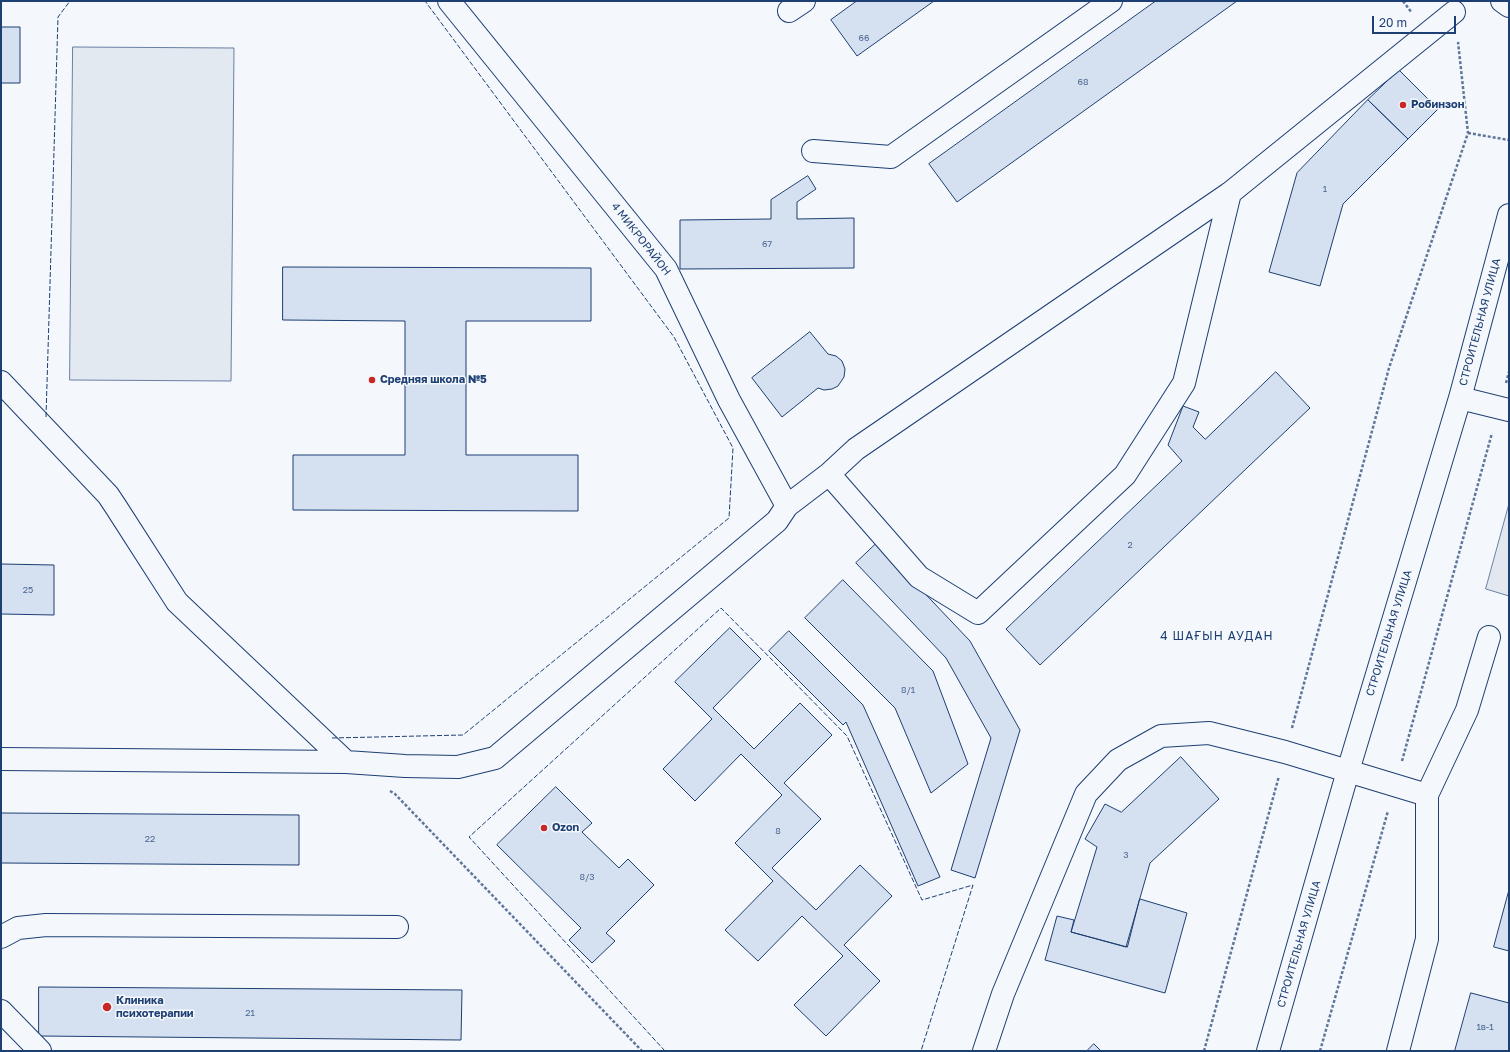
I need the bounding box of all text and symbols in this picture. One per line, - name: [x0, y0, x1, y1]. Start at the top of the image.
- scale bar: [1374, 8, 1458, 34]
- text: 20 m: [1379, 15, 1407, 30]
- house number: 66: [859, 33, 869, 43]
- house number: 68: [1078, 77, 1088, 87]
- place label: Робинзон: [1411, 98, 1464, 112]
- marker: Робинзон: [1398, 100, 1408, 110]
- house number: 1: [1323, 184, 1327, 194]
- street label: 4 МИКРОРАЙОН: [608, 200, 674, 278]
- house number: 67: [762, 239, 772, 249]
- street label: СТРОИТЕЛЬНАЯ УЛИЦА: [1457, 257, 1503, 387]
- place label: Средняя школа №5: [380, 373, 487, 387]
- marker: Средняя школа №5: [367, 375, 377, 385]
- house number: 2: [1127, 540, 1133, 550]
- street label: СТРОИТЕЛЬНАЯ УЛИЦА: [1363, 568, 1415, 698]
- house number: 25: [23, 585, 33, 595]
- district label: 4 ШАҒЫН АУДАН: [1160, 629, 1274, 643]
- house number: 8/1: [901, 685, 915, 695]
- place label: Ozon: [552, 821, 579, 835]
- marker: Ozon: [539, 823, 549, 833]
- house number: 8: [775, 826, 781, 836]
- house number: 22: [145, 834, 155, 844]
- house number: 3: [1123, 850, 1129, 860]
- house number: 8/3: [579, 872, 595, 882]
- street label: СТРОИТЕЛЬНАЯ УЛИЦА: [1275, 879, 1323, 1009]
- place label: Клиника психотерапии: [116, 994, 194, 1020]
- marker: Клиника психотерапии: [101, 1001, 113, 1013]
- house number: 21: [245, 1008, 255, 1018]
- house number: 1в-1: [1476, 1022, 1494, 1032]

